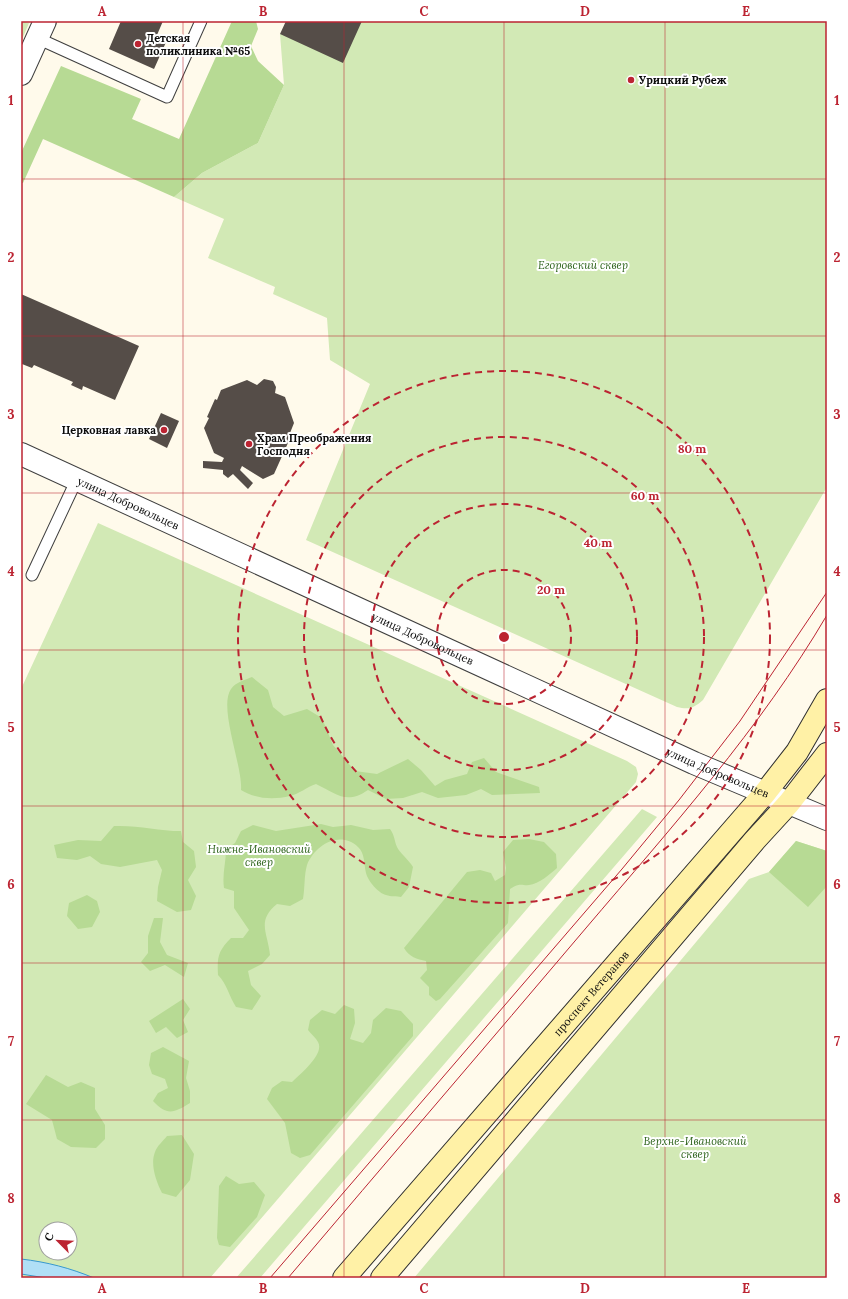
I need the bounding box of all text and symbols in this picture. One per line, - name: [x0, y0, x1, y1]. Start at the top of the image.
- text: A: [98, 3, 107, 20]
- text: B: [259, 3, 268, 20]
- text: C: [420, 3, 429, 20]
- text: D: [580, 3, 590, 20]
- text: E: [742, 3, 750, 20]
- place label: Детская поликлиника №65: [146, 31, 250, 58]
- marker: Детская поликлиника №65: [133, 39, 143, 49]
- place label: Урицкий Рубеж: [639, 73, 727, 87]
- marker: Урицкий Рубеж: [626, 75, 636, 85]
- text: 1: [8, 92, 14, 109]
- text: 1: [834, 92, 840, 109]
- text: 2: [8, 249, 15, 266]
- text: 2: [834, 249, 841, 266]
- park label: Егоровский сквер: [538, 258, 628, 272]
- text: 3: [7, 406, 15, 423]
- text: 3: [833, 406, 841, 423]
- place label: Церковная лавка: [61, 423, 156, 437]
- marker: Церковная лавка: [159, 425, 169, 435]
- place label: Храм Преображения Господня: [257, 431, 372, 458]
- marker: Храм Преображения Господня: [244, 439, 254, 449]
- text: 80 m: [678, 441, 706, 456]
- street label: улица Добровольцев: [75, 474, 182, 533]
- text: 60 m: [631, 488, 659, 503]
- text: 40 m: [584, 535, 612, 550]
- text: 4: [7, 563, 15, 580]
- text: 4: [833, 563, 841, 580]
- text: 20 m: [537, 582, 565, 597]
- street label: улица Добровольцев: [370, 609, 476, 668]
- centre of rings: [497, 630, 511, 644]
- text: 5: [7, 719, 15, 736]
- text: 5: [833, 719, 841, 736]
- street label: улица Добровольцев: [664, 744, 771, 801]
- park label: Нижне-Ивановский сквер: [207, 842, 311, 869]
- text: 6: [7, 876, 15, 893]
- text: 6: [833, 876, 841, 893]
- street label: проспект Ветеранов: [550, 948, 632, 1039]
- text: 7: [8, 1033, 14, 1050]
- text: 7: [834, 1033, 840, 1050]
- park label: Верхне-Ивановский сквер: [643, 1134, 747, 1161]
- text: 8: [7, 1190, 15, 1207]
- text: 8: [833, 1190, 841, 1207]
- north arrow: [38, 1221, 78, 1261]
- text: С: [41, 1230, 57, 1243]
- text: A: [98, 1280, 107, 1297]
- text: B: [259, 1280, 268, 1297]
- text: C: [420, 1280, 429, 1297]
- text: D: [580, 1280, 590, 1297]
- text: E: [742, 1280, 750, 1297]

